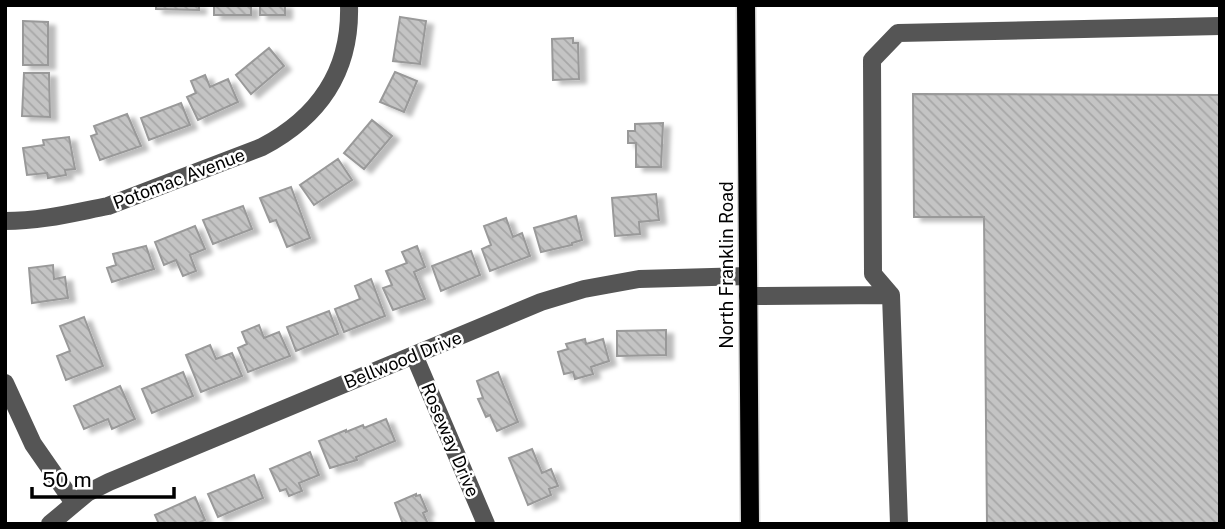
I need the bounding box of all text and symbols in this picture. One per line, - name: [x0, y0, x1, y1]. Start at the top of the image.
- street label: Potomac Avenue: [110, 144, 248, 213]
- street label: North Franklin Road: [716, 181, 737, 349]
- street label: Bellwood Drive: [341, 326, 465, 393]
- street label: Roseway Drive: [417, 380, 484, 500]
- scale bar: [32, 456, 173, 500]
- text: 50 m: [42, 467, 92, 492]

